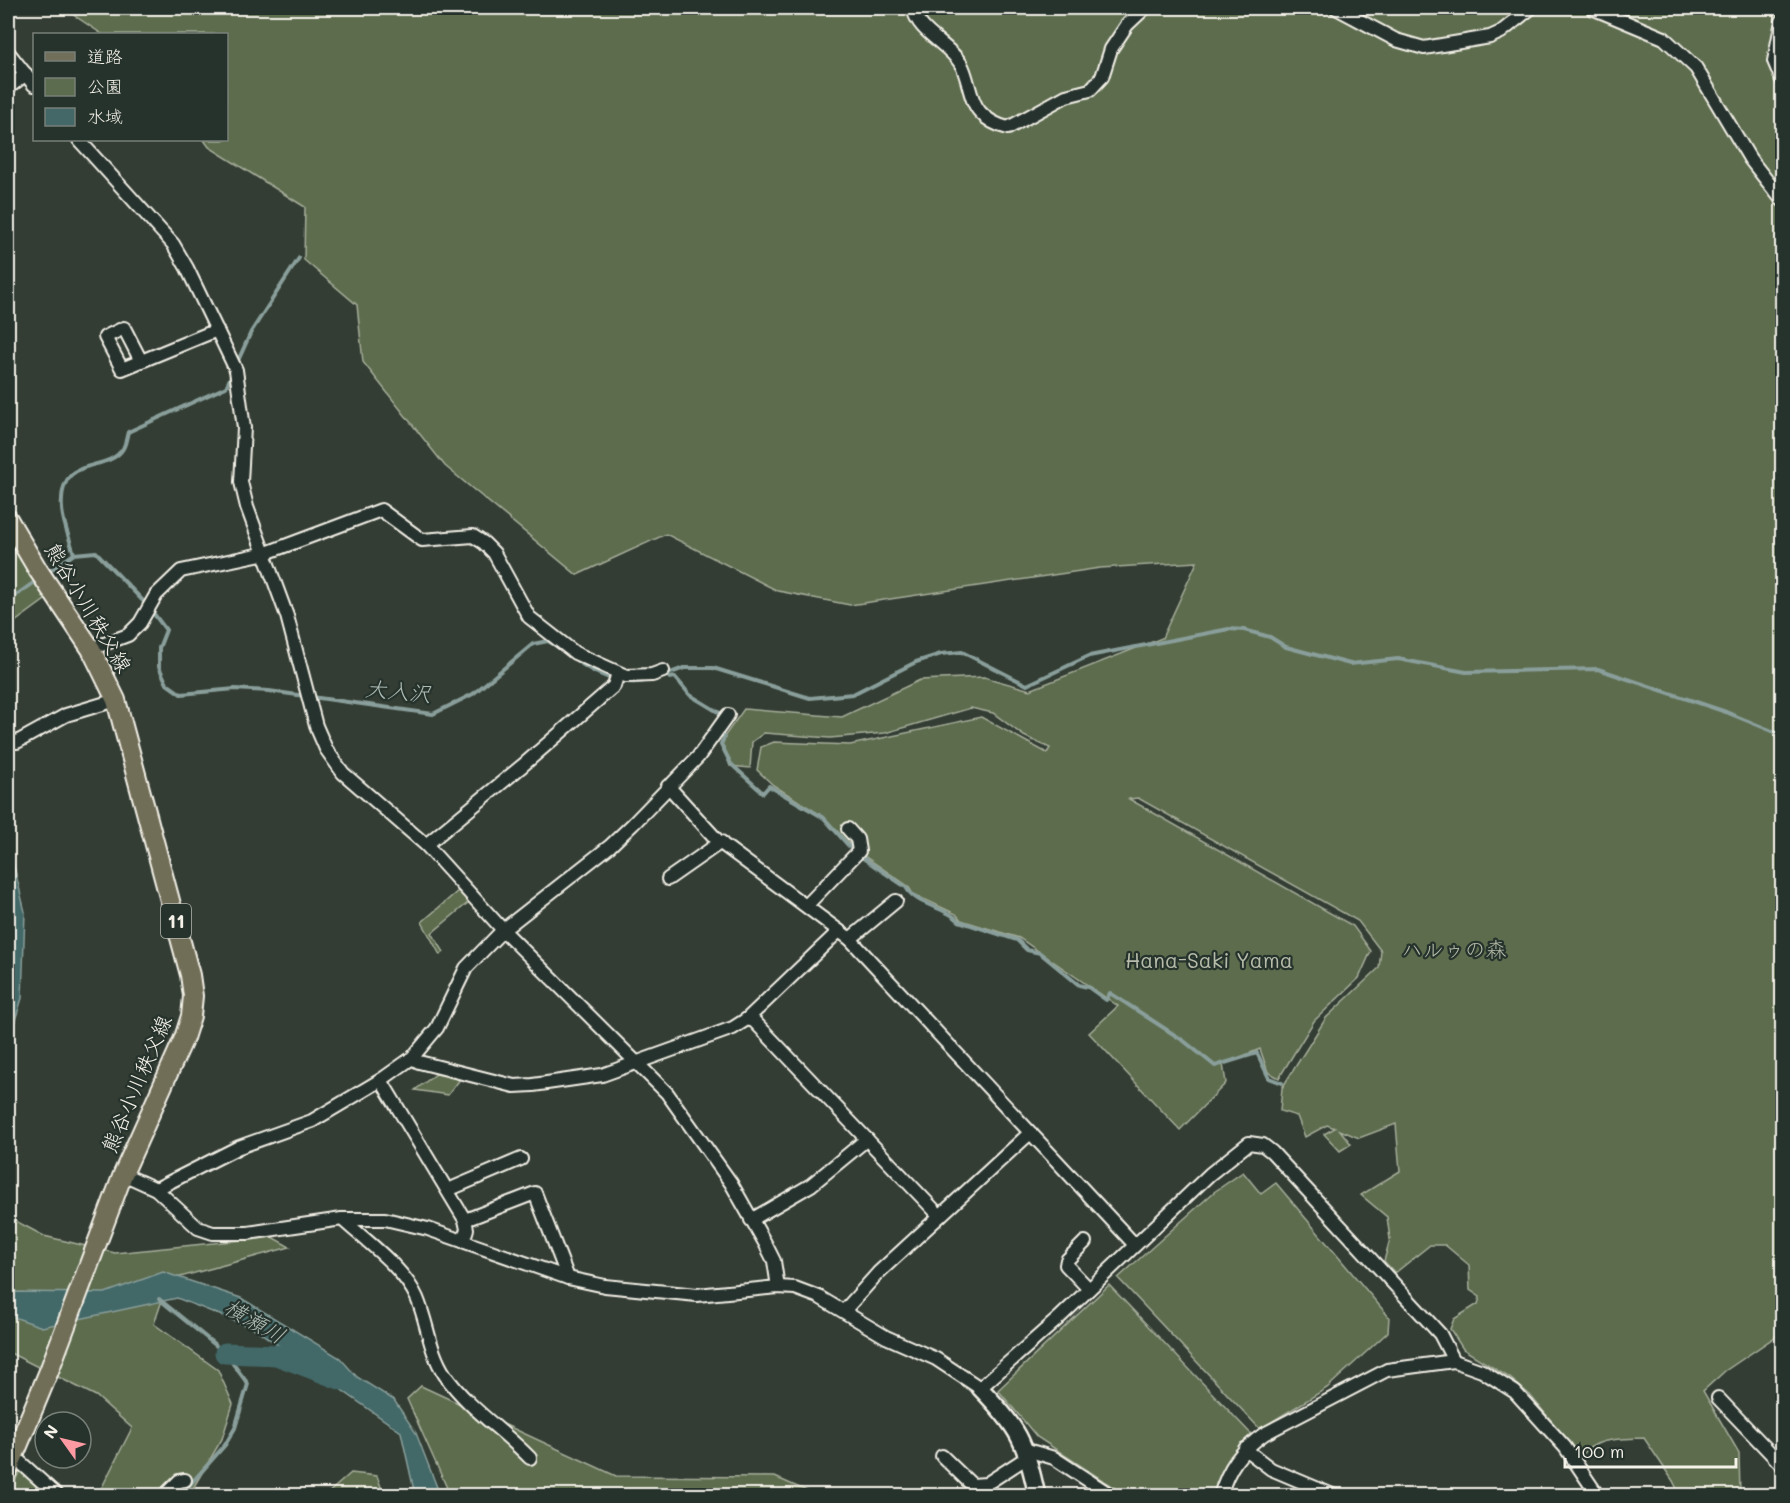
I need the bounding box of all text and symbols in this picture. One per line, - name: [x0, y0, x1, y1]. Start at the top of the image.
- legend: [33, 33, 228, 141]
- text: 道路: [87, 44, 123, 68]
- text: 公園: [87, 74, 123, 98]
- text: 水域: [87, 104, 123, 128]
- street label: 熊谷小川秩父線: [40, 537, 139, 677]
- water label: 大入沢: [364, 673, 433, 708]
- road number: 11: [161, 904, 191, 938]
- park label: ハルゥの森: [1402, 935, 1507, 962]
- park label: Hana-Saki Yama: [1125, 946, 1293, 973]
- street label: 熊谷小川秩父線: [94, 1010, 177, 1156]
- water label: 横瀬川: [219, 1292, 291, 1350]
- north arrow: [33, 1410, 93, 1470]
- text: N: [38, 1420, 62, 1442]
- scale bar: [1565, 1431, 1736, 1469]
- text: 100 m: [1574, 1439, 1624, 1463]

